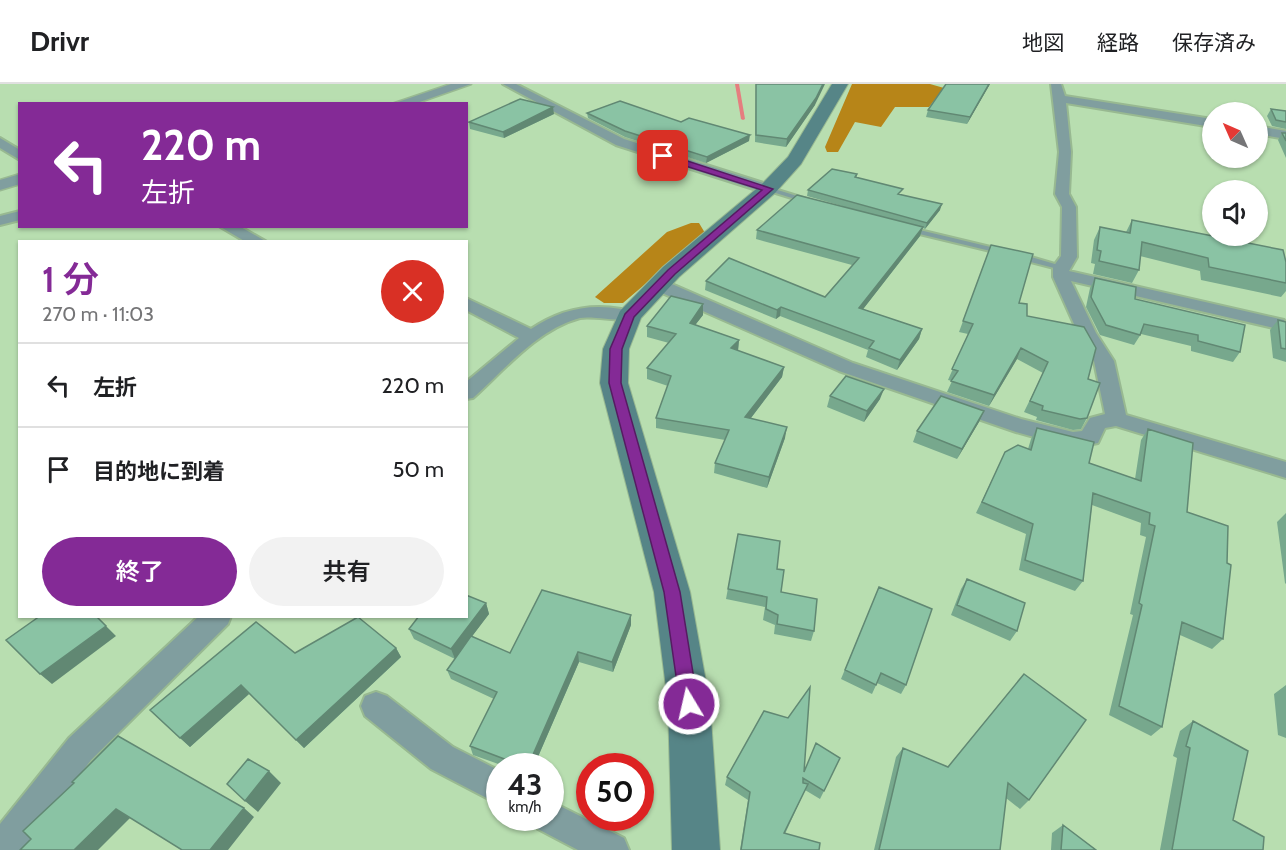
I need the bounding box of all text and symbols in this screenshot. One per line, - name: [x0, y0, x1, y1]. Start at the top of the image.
- text: Drivr: [30, 24, 89, 58]
- text: 地図: [1022, 30, 1064, 55]
- text: 経路: [1097, 30, 1139, 55]
- text: 保存済み: [1172, 30, 1256, 55]
- north arrow: [1202, 102, 1268, 168]
- map controls: [1202, 102, 1268, 246]
- text: 220 m: [141, 119, 261, 171]
- icon: left: [42, 126, 120, 204]
- pin: [637, 130, 688, 181]
- icon: arrive: [646, 139, 679, 172]
- text: 左折: [141, 176, 195, 209]
- button: sound: [1202, 180, 1268, 246]
- text: 1 分: [42, 257, 99, 301]
- button: close: [381, 260, 444, 323]
- text: 270 m · 11:03: [42, 302, 154, 326]
- icon: left: [42, 369, 75, 402]
- text: 220 m: [381, 372, 444, 399]
- text: 左折: [93, 374, 137, 401]
- icon: arrive: [42, 453, 75, 486]
- text: 50 m: [392, 456, 444, 483]
- text: 目的地に到着: [93, 458, 225, 485]
- button: 終了: [42, 537, 237, 606]
- button: 共有: [249, 537, 444, 606]
- position arrow: [657, 672, 721, 736]
- speed limit sign: 50: [576, 753, 654, 831]
- text: 43: [508, 766, 542, 803]
- text: km/h: [509, 798, 541, 816]

